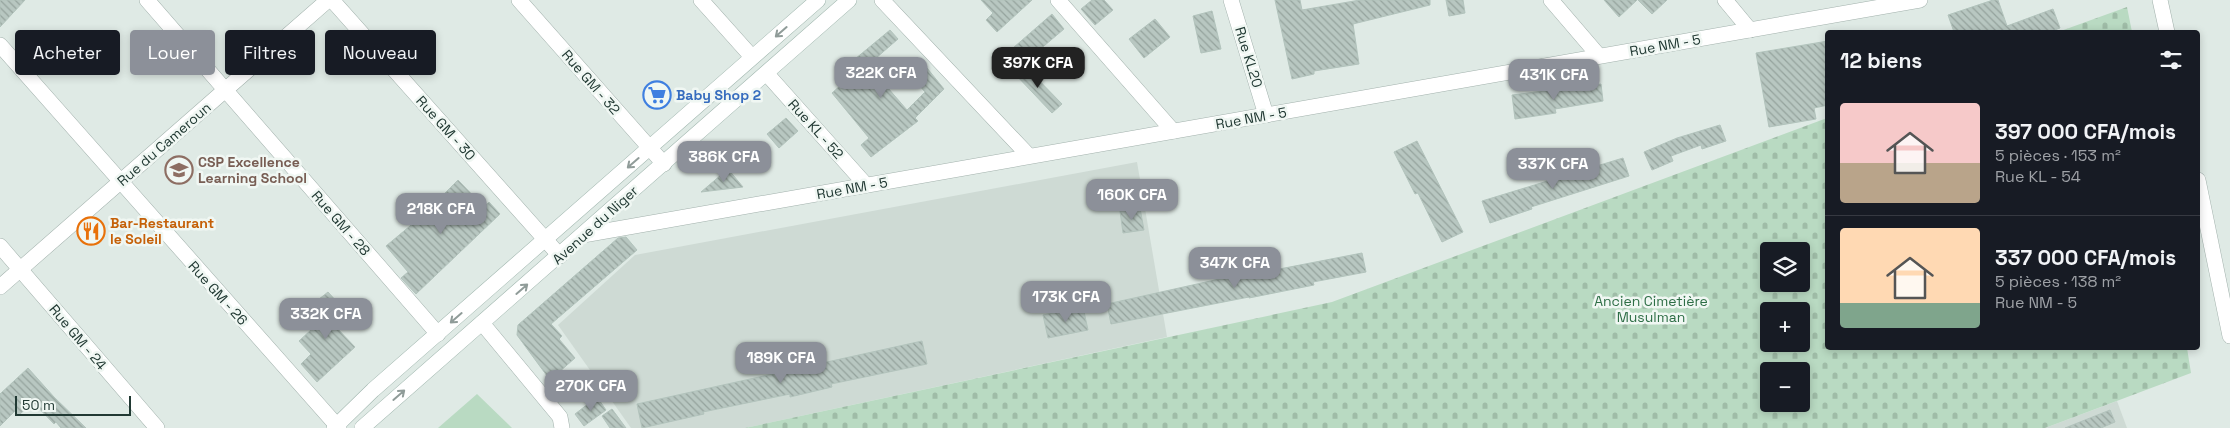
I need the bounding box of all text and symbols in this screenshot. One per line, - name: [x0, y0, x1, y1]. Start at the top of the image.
- street label: Rue KL20: [1231, 24, 1267, 90]
- one-way arrow: [775, 26, 788, 37]
- chip: Acheter: [15, 30, 120, 75]
- chip: Louer: [130, 30, 215, 75]
- chip: Filtres: [225, 30, 315, 75]
- chip: Nouveau: [325, 30, 436, 75]
- street label: Rue NM - 5: [1628, 30, 1702, 60]
- street label: Rue GM - 32: [558, 46, 624, 118]
- pin: 397K CFA: [986, 46, 1090, 89]
- icon: filters: [2157, 46, 2185, 74]
- text: 12 biens: [1840, 47, 1922, 74]
- text: 397K CFA: [1003, 52, 1073, 73]
- pin: 322K CFA: [829, 56, 933, 99]
- pin: 431K CFA: [1502, 58, 1606, 101]
- text: 322K CFA: [845, 62, 917, 83]
- text: 431K CFA: [1519, 64, 1589, 85]
- supermarket icon: Baby Shop 2: [642, 80, 672, 110]
- place label: Baby Shop 2: [676, 86, 761, 104]
- street label: Rue GM - 30: [412, 92, 480, 164]
- street label: Rue KL - 52: [784, 95, 848, 163]
- street label: Rue du Cameroun: [113, 98, 215, 190]
- street label: Rue NM - 5: [1214, 103, 1288, 133]
- text: 397 000 CFA/mois: [1995, 118, 2176, 145]
- icon: home: [1880, 123, 1940, 183]
- pin: 386K CFA: [672, 140, 776, 183]
- text: 5 pièces · 153 m²: [1995, 145, 2121, 166]
- text: 386K CFA: [688, 146, 760, 167]
- pin: 337K CFA: [1501, 148, 1605, 190]
- place label: CSP Excellence Learning School: [198, 153, 307, 187]
- text: 337K CFA: [1518, 153, 1588, 174]
- school or university icon: CSP Excellence Learning School: [164, 155, 194, 185]
- one-way arrow: [627, 157, 640, 168]
- text: Rue KL - 54: [1995, 166, 2081, 187]
- street label: Rue NM - 5: [815, 173, 889, 203]
- pin: 160K CFA: [1080, 178, 1184, 221]
- street label: Avenue du Niger: [548, 182, 642, 268]
- text: 160K CFA: [1097, 184, 1167, 205]
- street label: Rue GM - 28: [308, 187, 374, 260]
- pin: 218K CFA: [389, 192, 493, 235]
- text: 218K CFA: [407, 198, 475, 219]
- place label: Bar-Restaurant le Soleil: [110, 214, 214, 248]
- restaurant icon: Bar-Restaurant le Soleil: [76, 216, 106, 246]
- map controls: [1760, 242, 1810, 412]
- button: layers: [1760, 242, 1810, 292]
- text: 337 000 CFA/mois: [1995, 244, 2176, 271]
- pin: 347K CFA: [1183, 246, 1287, 289]
- icon: home: [1880, 248, 1940, 308]
- text: 347K CFA: [1200, 252, 1270, 273]
- street label: Rue GM - 26: [184, 257, 252, 329]
- text: 5 pièces · 138 m²: [1995, 271, 2121, 292]
- pin: 173K CFA: [1014, 280, 1118, 323]
- one-way arrow: [515, 284, 528, 295]
- text: 173K CFA: [1032, 286, 1100, 307]
- park label: Ancien Cimetière Musulman: [1594, 292, 1708, 326]
- text: Rue NM - 5: [1995, 292, 2077, 313]
- pin: 332K CFA: [274, 298, 378, 340]
- street label: Rue GM - 24: [45, 301, 111, 374]
- button: +: [1760, 302, 1810, 352]
- text: 332K CFA: [290, 303, 362, 324]
- one-way arrow: [449, 312, 462, 324]
- pin: 189K CFA: [729, 342, 833, 384]
- text: 189K CFA: [746, 347, 816, 368]
- button: −: [1760, 362, 1810, 412]
- pin: 270K CFA: [539, 370, 643, 412]
- text: 270K CFA: [556, 375, 626, 396]
- one-way arrow: [392, 390, 405, 401]
- scale bar: [15, 393, 131, 416]
- text: 50 m: [22, 396, 55, 414]

